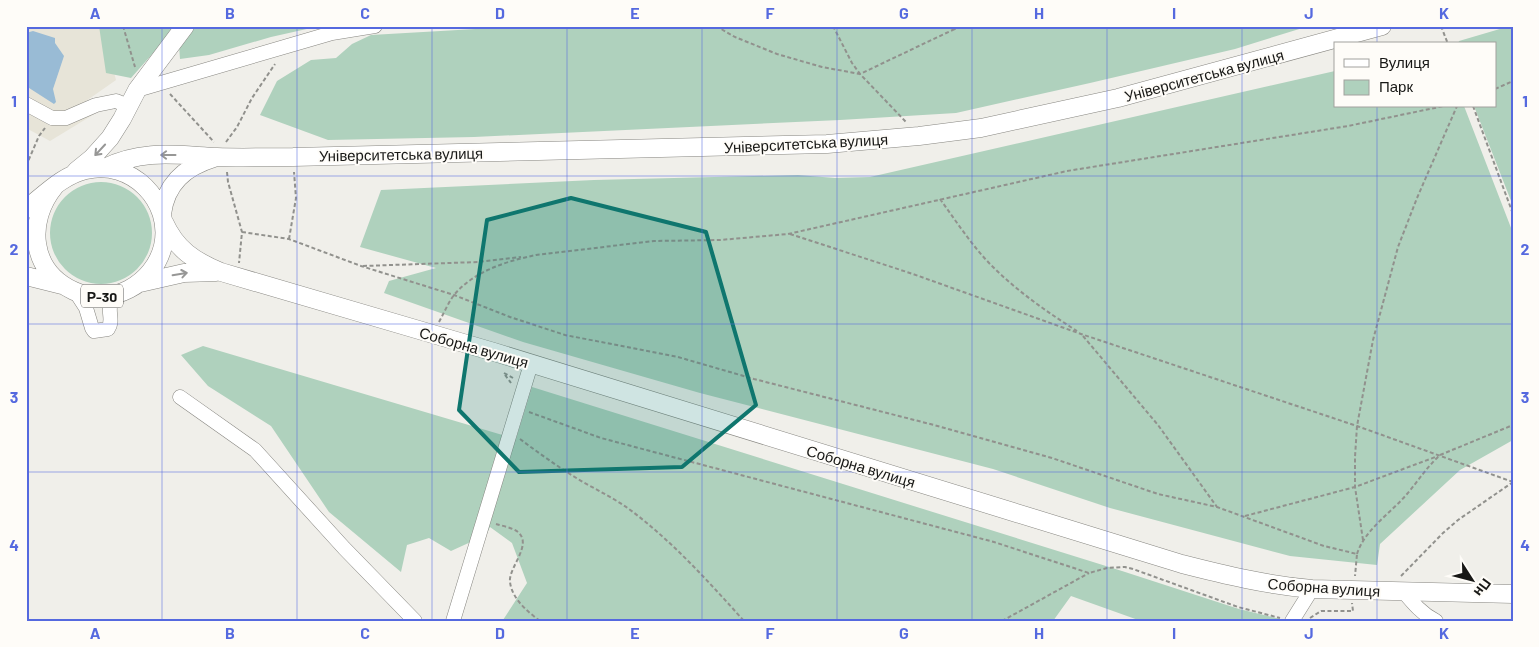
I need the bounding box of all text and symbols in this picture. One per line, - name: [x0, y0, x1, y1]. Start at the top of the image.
- text: A: [90, 3, 101, 22]
- text: B: [225, 3, 235, 22]
- text: C: [360, 3, 370, 22]
- text: D: [495, 3, 505, 22]
- text: E: [630, 3, 640, 22]
- text: F: [766, 3, 775, 22]
- text: G: [899, 3, 909, 22]
- text: H: [1034, 3, 1044, 22]
- text: I: [1172, 3, 1176, 22]
- text: J: [1304, 3, 1314, 22]
- text: K: [1439, 3, 1449, 22]
- legend: [1334, 42, 1496, 108]
- street label: Університетська вулиця: [1122, 45, 1286, 105]
- text: Вулиця: [1379, 53, 1430, 71]
- text: Парк: [1379, 77, 1413, 95]
- text: 1: [11, 91, 17, 110]
- text: 1: [1522, 91, 1528, 110]
- street label: Університетська вулиця: [723, 130, 889, 156]
- one-way arrow: [94, 143, 106, 156]
- street label: Університетська вулиця: [319, 144, 483, 164]
- one-way arrow: [161, 150, 177, 160]
- text: 2: [10, 239, 19, 258]
- text: 2: [1521, 239, 1530, 258]
- one-way arrow: [172, 268, 188, 278]
- road number: Р-30: [81, 284, 123, 308]
- street label: Соборна вулиця: [417, 323, 531, 371]
- text: 3: [10, 387, 18, 406]
- text: 3: [1521, 387, 1529, 406]
- street label: Соборна вулиця: [804, 441, 918, 491]
- text: 4: [9, 535, 19, 554]
- text: 4: [1520, 535, 1530, 554]
- north arrow: [1446, 554, 1496, 604]
- street label: Соборна вулиця: [1267, 574, 1381, 600]
- text: Пн: [1471, 575, 1495, 600]
- text: A: [90, 623, 101, 642]
- text: B: [225, 623, 235, 642]
- text: C: [360, 623, 370, 642]
- text: D: [495, 623, 505, 642]
- text: E: [630, 623, 640, 642]
- text: F: [766, 623, 775, 642]
- text: G: [899, 623, 909, 642]
- text: H: [1034, 623, 1044, 642]
- text: I: [1172, 623, 1176, 642]
- text: J: [1304, 623, 1314, 642]
- text: K: [1439, 623, 1449, 642]

